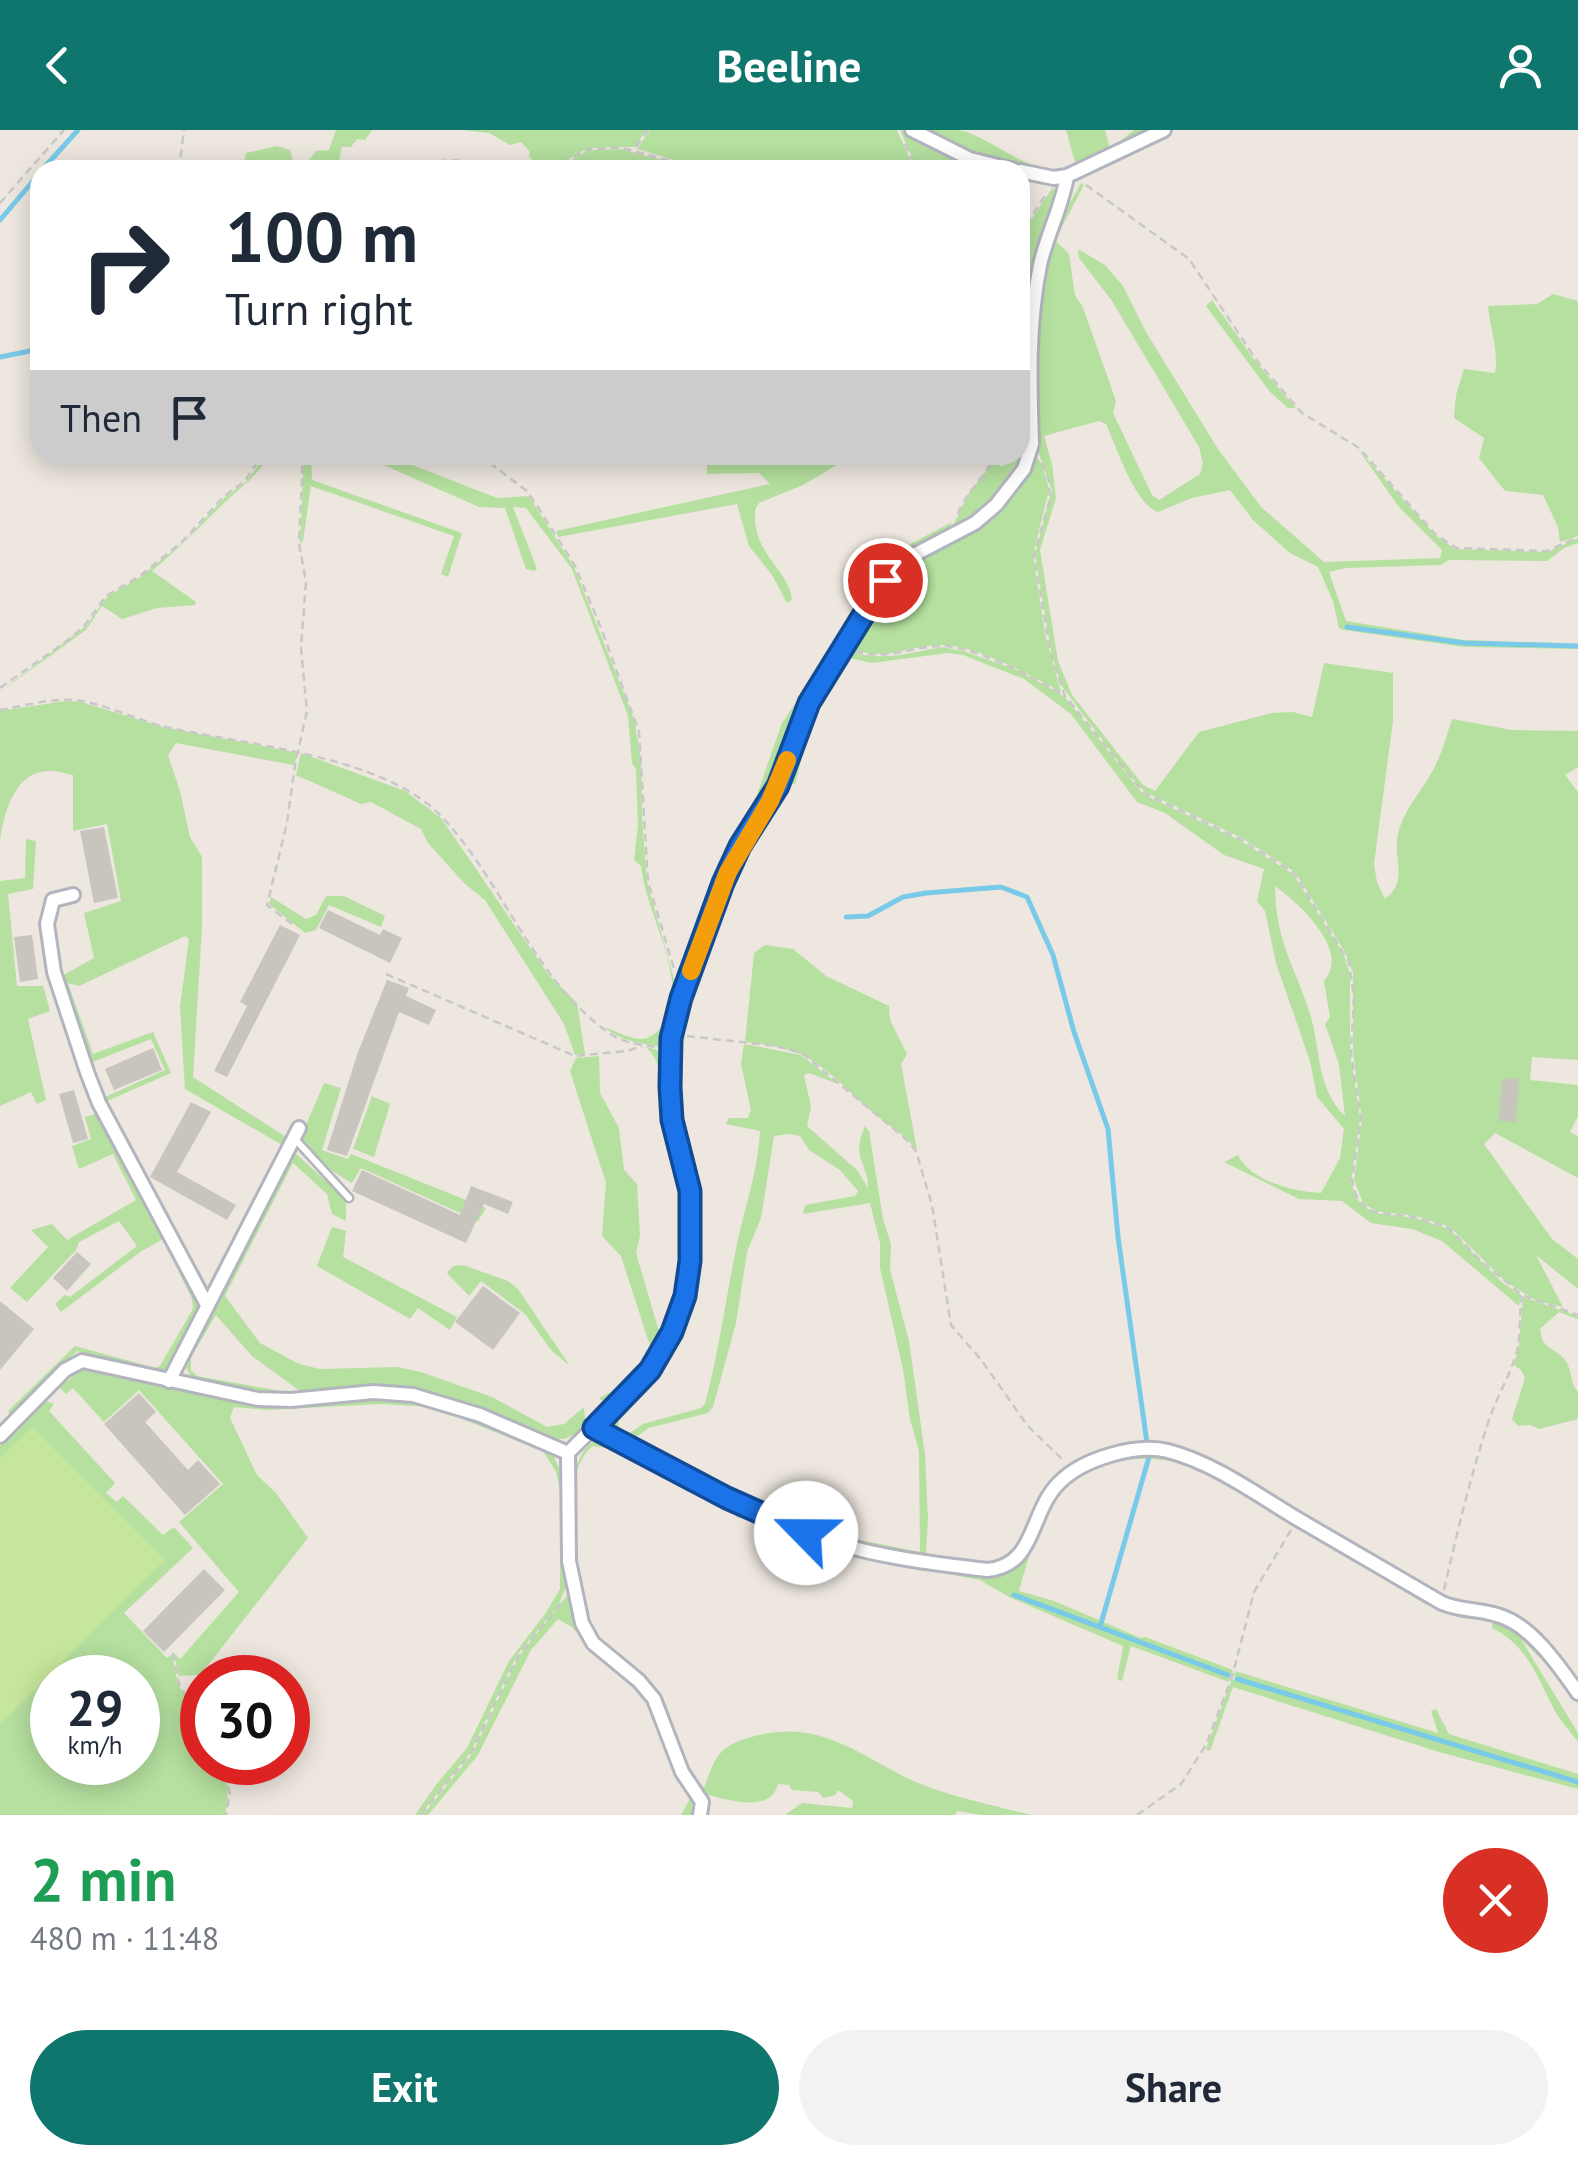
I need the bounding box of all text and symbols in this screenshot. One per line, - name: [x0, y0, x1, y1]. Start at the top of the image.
- text: Beeline: [717, 36, 861, 94]
- icon: back: [30, 38, 85, 93]
- icon: person: [1493, 38, 1548, 93]
- text: 100 m: [225, 191, 418, 281]
- icon: right: [60, 200, 190, 330]
- text: Turn right: [225, 279, 413, 337]
- icon: arrive: [162, 390, 217, 445]
- text: Then: [60, 393, 142, 442]
- pin: [843, 538, 928, 623]
- icon: arrive: [858, 553, 913, 608]
- position arrow: [754, 1481, 858, 1585]
- speed limit sign: 30: [180, 1655, 310, 1785]
- text: 29: [67, 1675, 123, 1740]
- text: km/h: [68, 1729, 122, 1761]
- text: 2 min: [30, 1840, 176, 1918]
- button: close: [1443, 1848, 1548, 1953]
- text: 480 m · 11:48: [30, 1917, 219, 1959]
- button: Exit: [30, 2030, 779, 2145]
- button: Share: [799, 2030, 1548, 2145]

